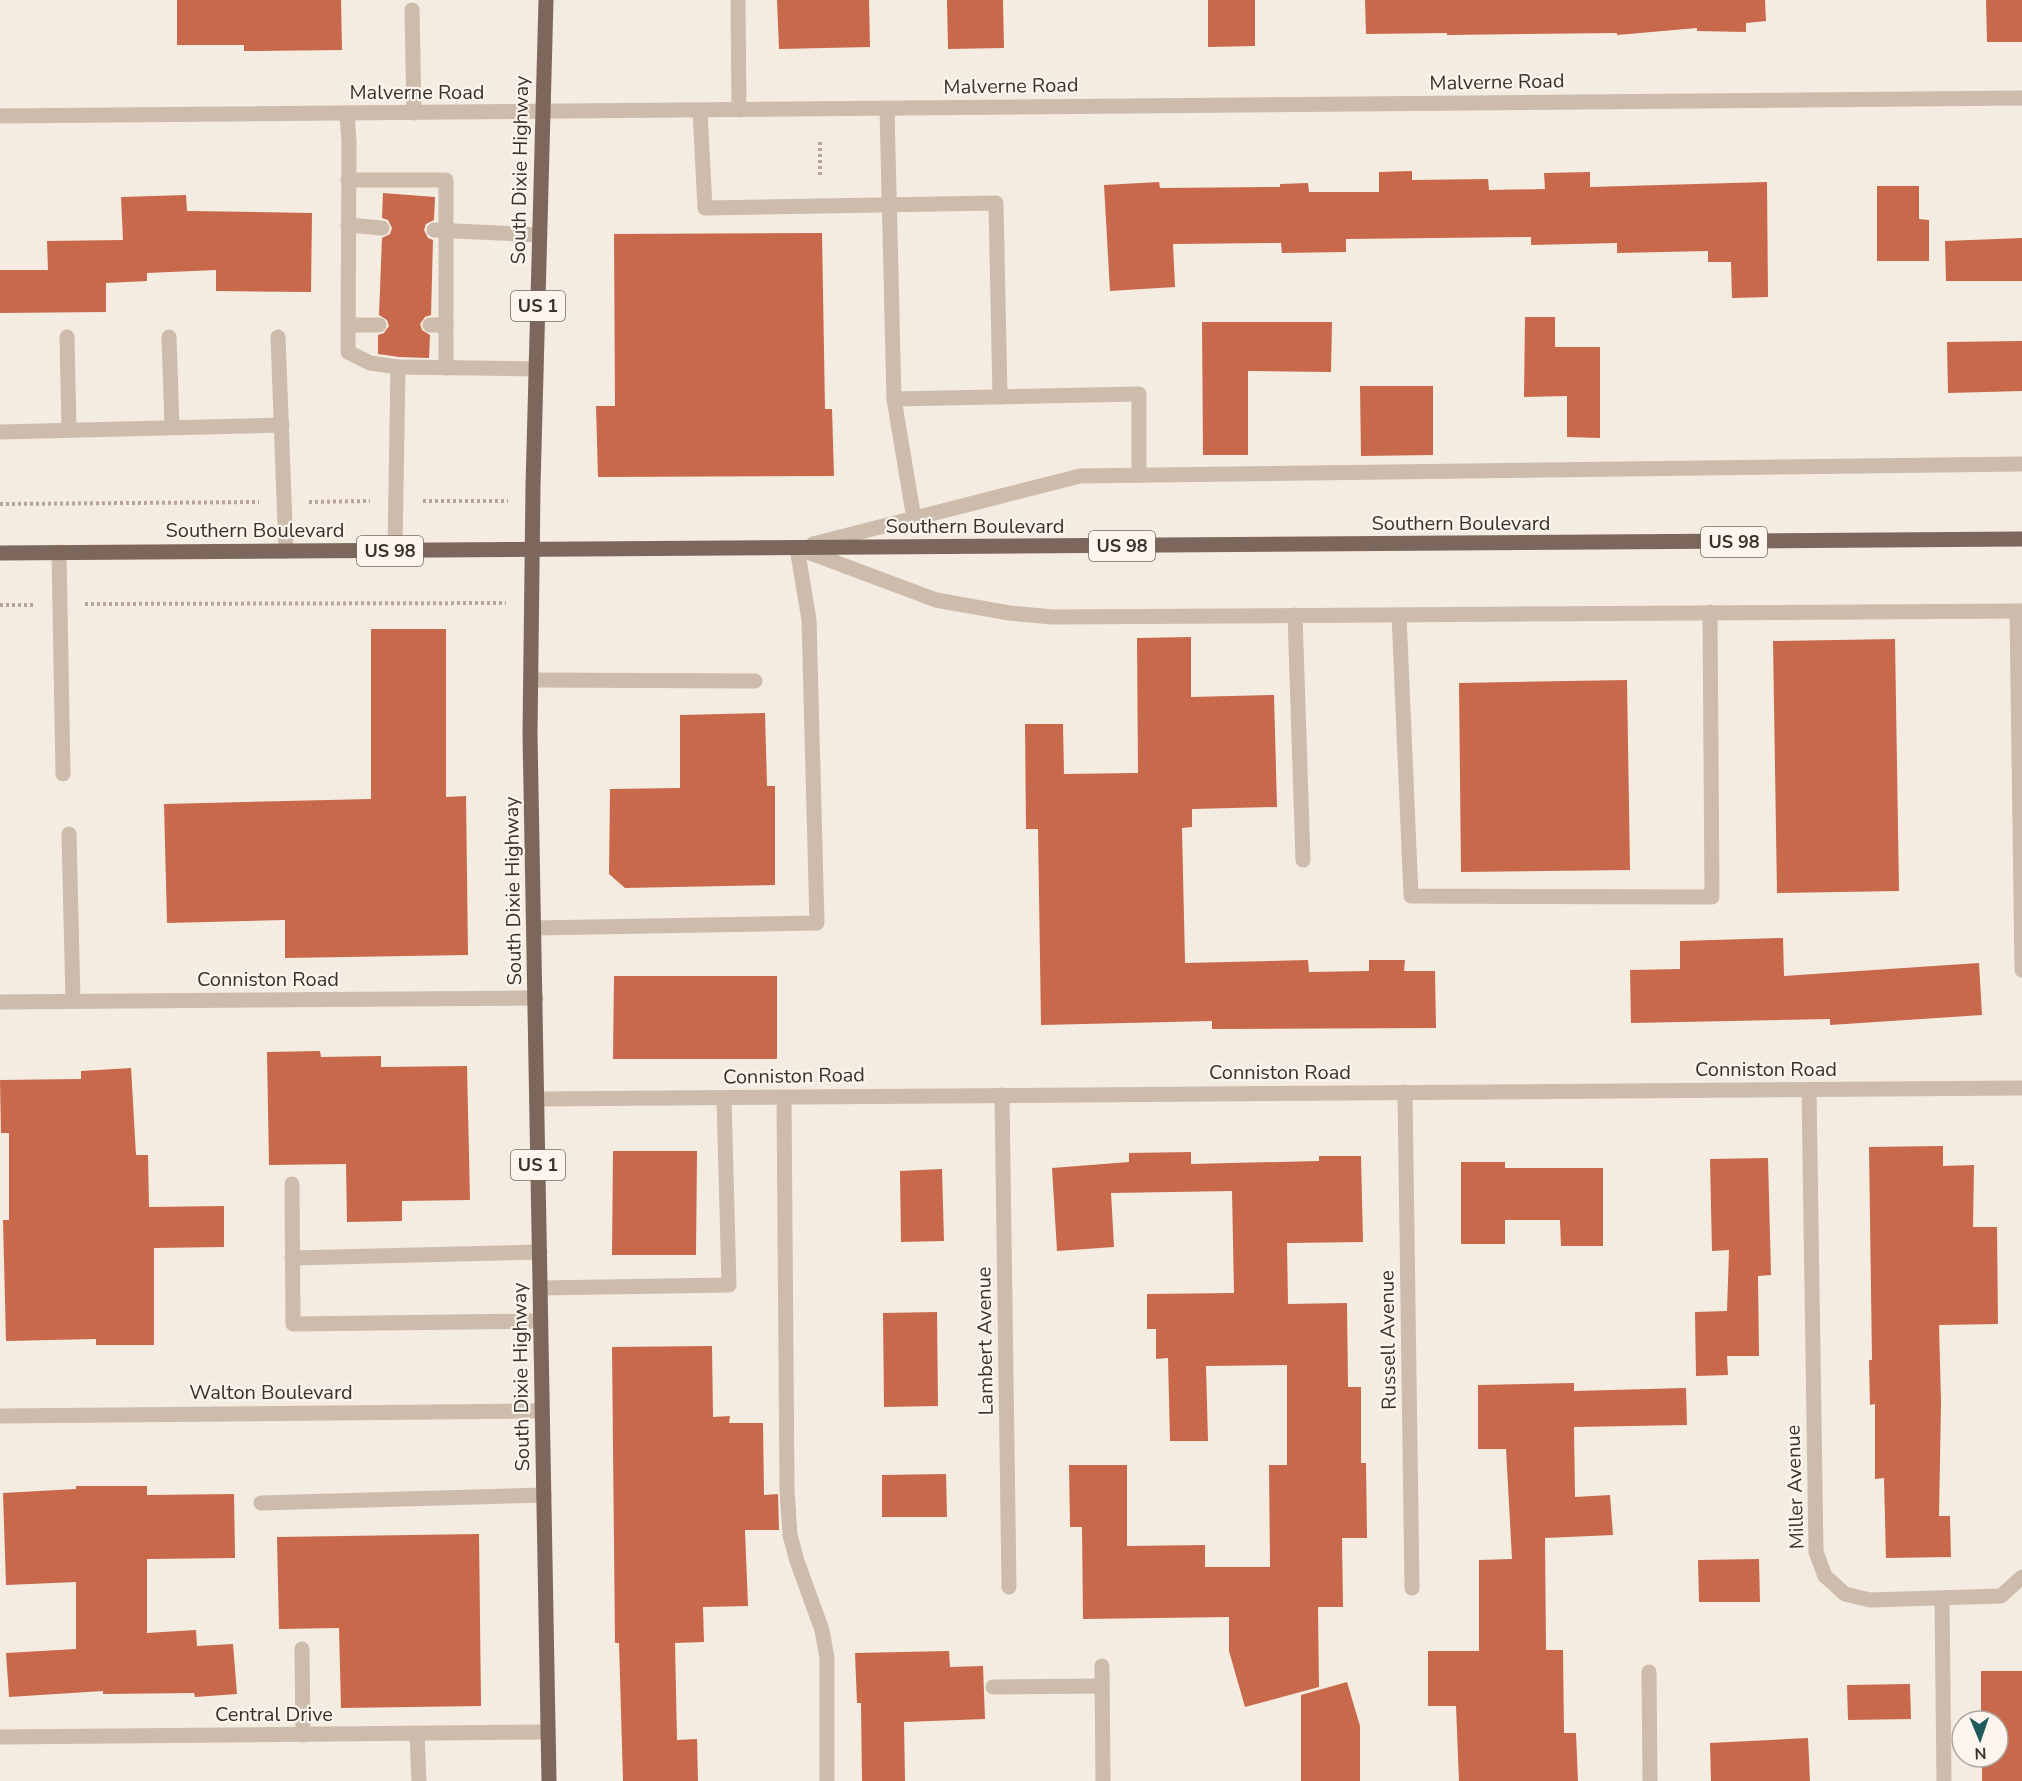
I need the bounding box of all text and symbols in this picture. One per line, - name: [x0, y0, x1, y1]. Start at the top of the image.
- street label: Malverne Road: [1429, 67, 1565, 97]
- street label: Malverne Road: [943, 71, 1079, 101]
- street label: South Dixie Highway: [505, 75, 535, 265]
- street label: Malverne Road: [349, 79, 485, 106]
- road number: US 1: [511, 291, 565, 321]
- street label: Southern Boulevard: [1372, 510, 1550, 537]
- street label: Southern Boulevard: [886, 513, 1064, 540]
- street label: Southern Boulevard: [166, 517, 344, 544]
- road number: US 98: [1701, 527, 1767, 557]
- road number: US 98: [1089, 531, 1155, 561]
- road number: US 98: [357, 536, 423, 566]
- street label: South Dixie Highway: [498, 796, 528, 986]
- street label: Conniston Road: [197, 966, 339, 993]
- street label: Conniston Road: [1695, 1056, 1837, 1083]
- street label: Conniston Road: [1209, 1059, 1351, 1086]
- street label: Conniston Road: [723, 1061, 865, 1091]
- road number: US 1: [511, 1150, 565, 1180]
- street label: Lambert Avenue: [970, 1266, 1000, 1416]
- street label: Russell Avenue: [1373, 1270, 1403, 1410]
- street label: South Dixie Highway: [506, 1282, 536, 1472]
- street label: Walton Boulevard: [189, 1379, 353, 1406]
- street label: Miller Avenue: [1779, 1424, 1811, 1550]
- street label: Central Drive: [215, 1701, 333, 1728]
- north arrow: [1950, 1709, 2010, 1769]
- text: N: [1974, 1742, 1987, 1764]

